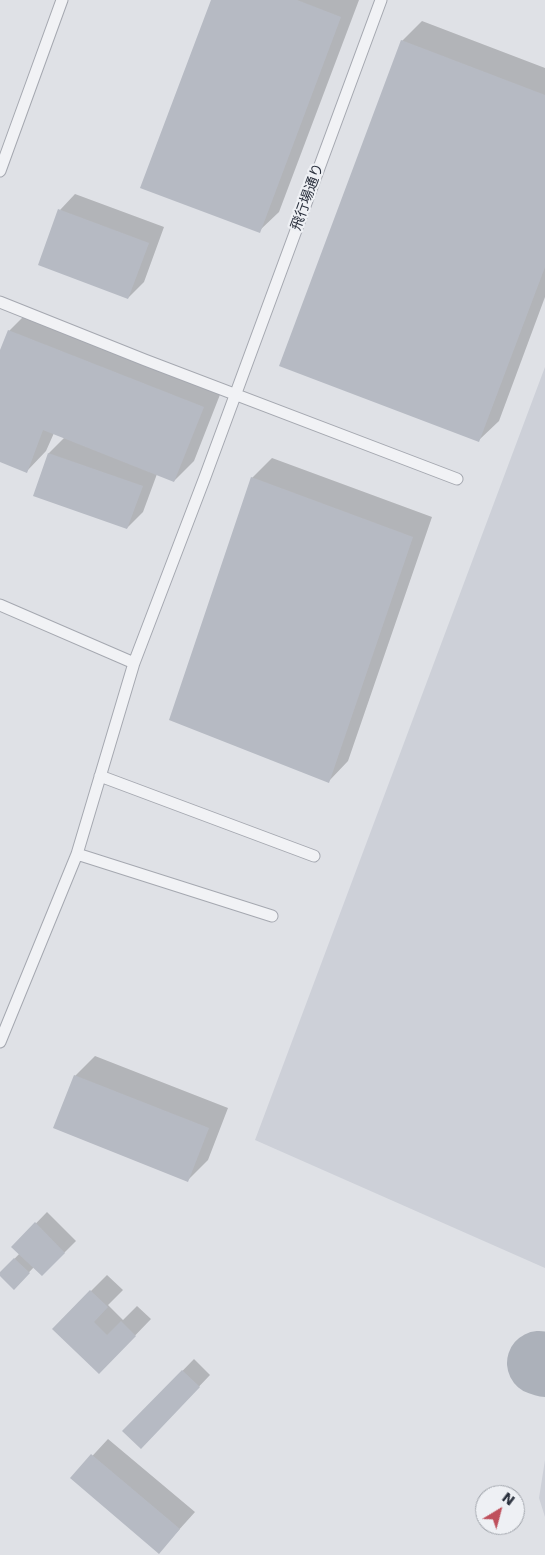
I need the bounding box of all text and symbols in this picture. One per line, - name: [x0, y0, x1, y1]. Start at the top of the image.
- street label: 飛行場通り: [288, 161, 328, 233]
- north arrow: [475, 1485, 525, 1535]
- text: N: [499, 1489, 518, 1509]

